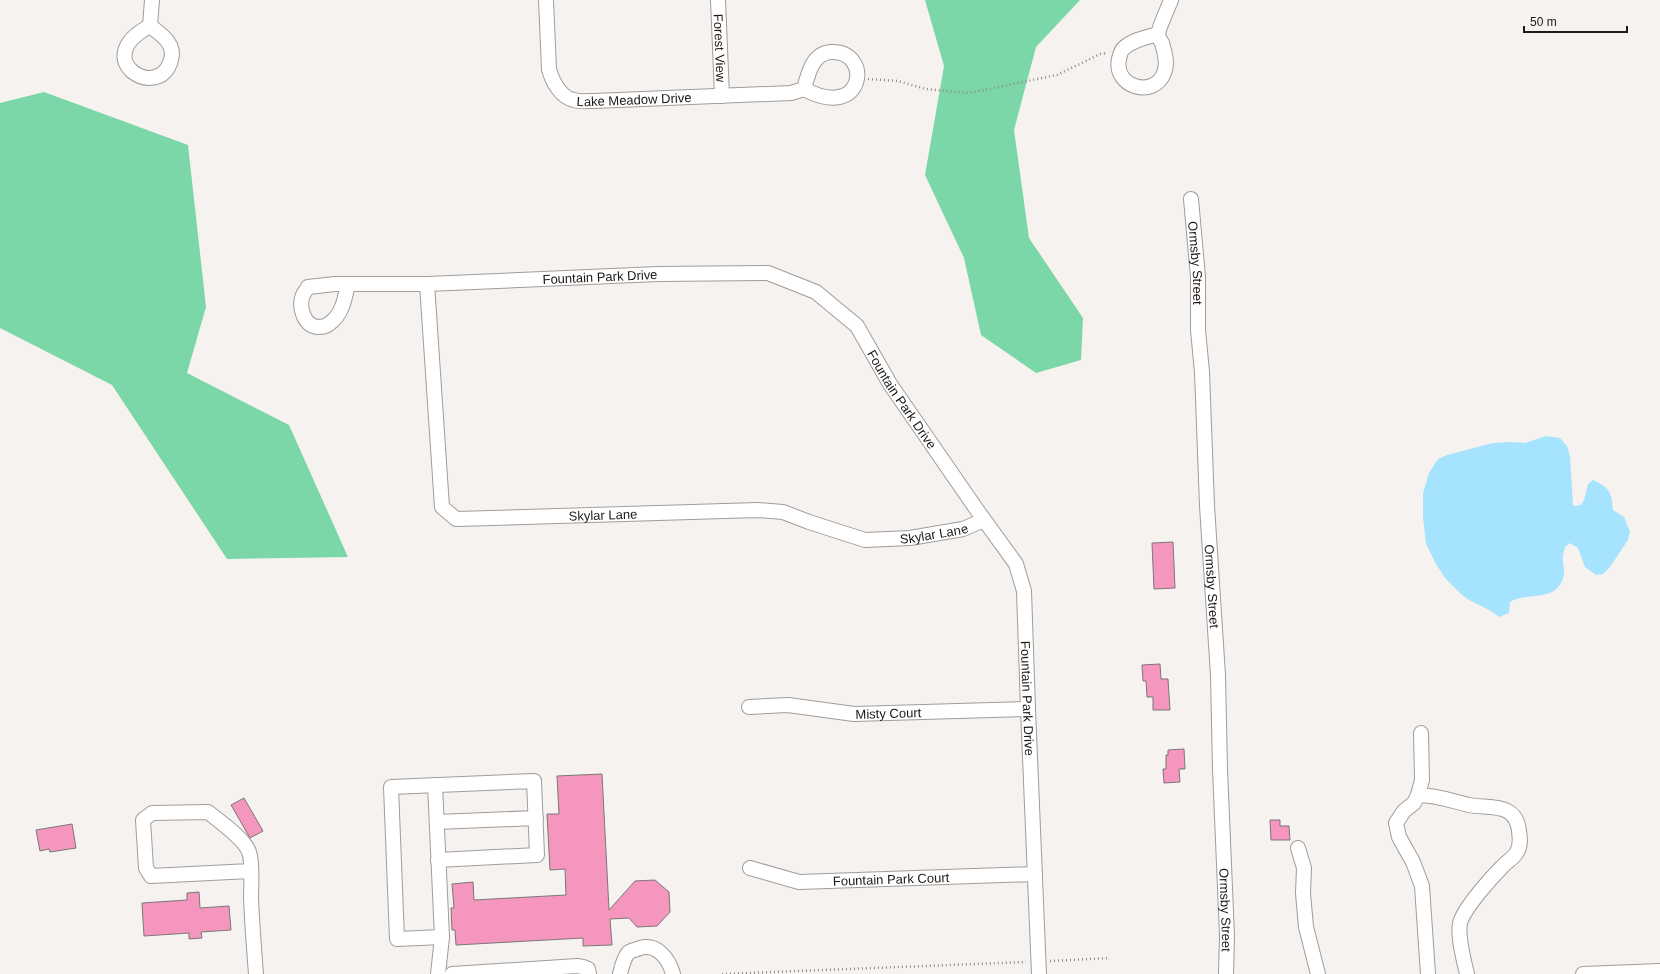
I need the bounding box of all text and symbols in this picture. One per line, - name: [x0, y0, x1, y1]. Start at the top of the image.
- scale bar: [1524, 8, 1627, 34]
- street label: Forest View: [711, 13, 729, 83]
- text: 50 m: [1530, 15, 1557, 29]
- street label: Lake Meadow Drive: [576, 90, 692, 109]
- street label: Ormsby Street: [1186, 220, 1206, 305]
- street label: Fountain Park Drive: [542, 267, 658, 286]
- street label: Fountain Park Drive: [865, 347, 940, 451]
- street label: Skylar Lane: [568, 506, 638, 523]
- street label: Skylar Lane: [899, 520, 970, 546]
- street label: Ormsby Street: [1202, 544, 1222, 629]
- street label: Fountain Park Drive: [1018, 641, 1037, 756]
- street label: Misty Court: [855, 705, 922, 721]
- street label: Ormsby Street: [1217, 868, 1235, 952]
- street label: Fountain Park Court: [833, 869, 950, 888]

